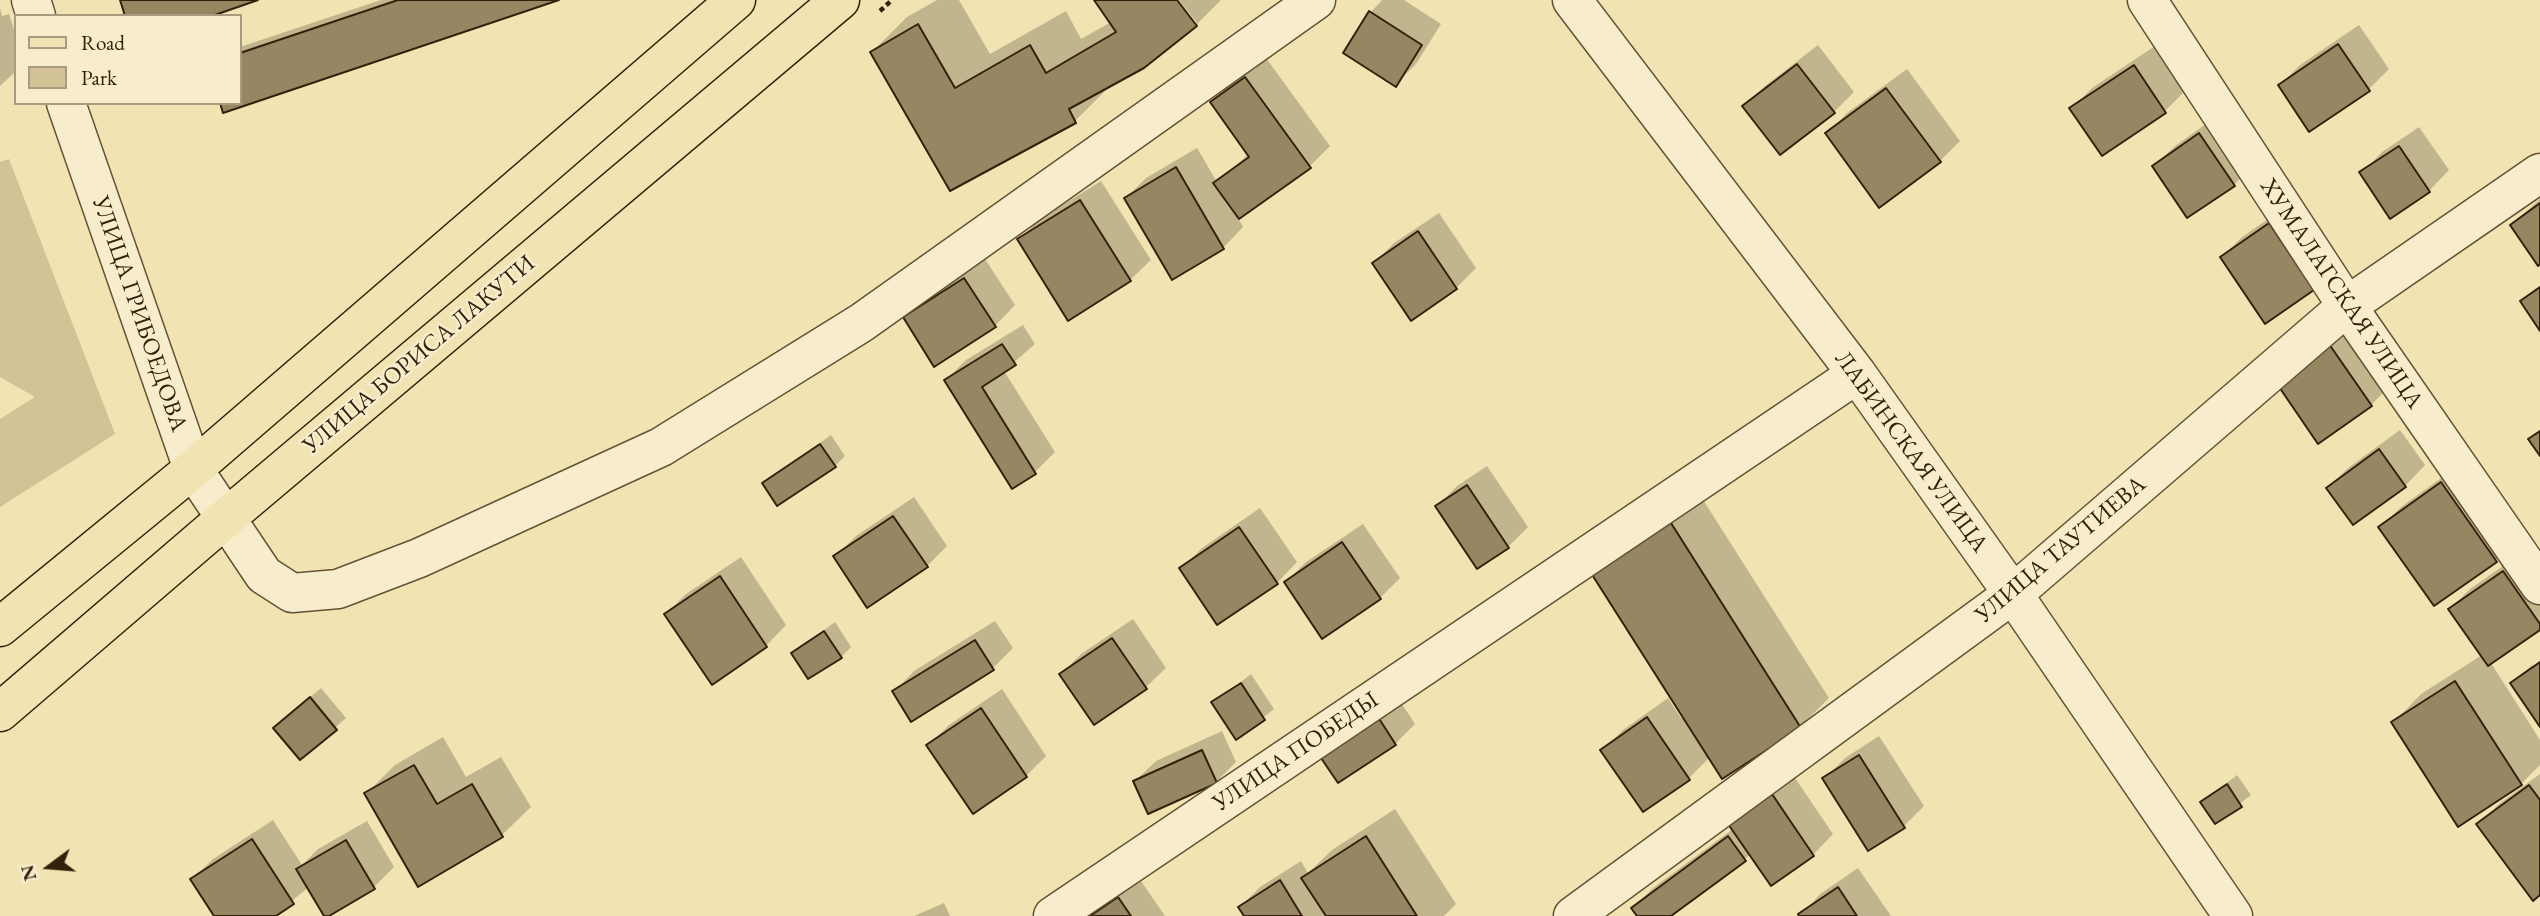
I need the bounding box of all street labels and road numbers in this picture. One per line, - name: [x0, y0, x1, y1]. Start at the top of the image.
- street label: ХУМАЛАГСКАЯ УЛИЦА: [2253, 173, 2429, 415]
- street label: УЛИЦА ГРИБОЕДОВА: [85, 193, 193, 435]
- street label: УЛИЦА БОРИСА ЛАКУТИ: [297, 250, 541, 460]
- street label: ЛАБИНСКАЯ УЛИЦА: [1828, 346, 1994, 558]
- street label: УЛИЦА ТАУТИЕВА: [1970, 470, 2152, 630]
- street label: УЛИЦА ПОБЕДЫ: [1208, 686, 1384, 818]

